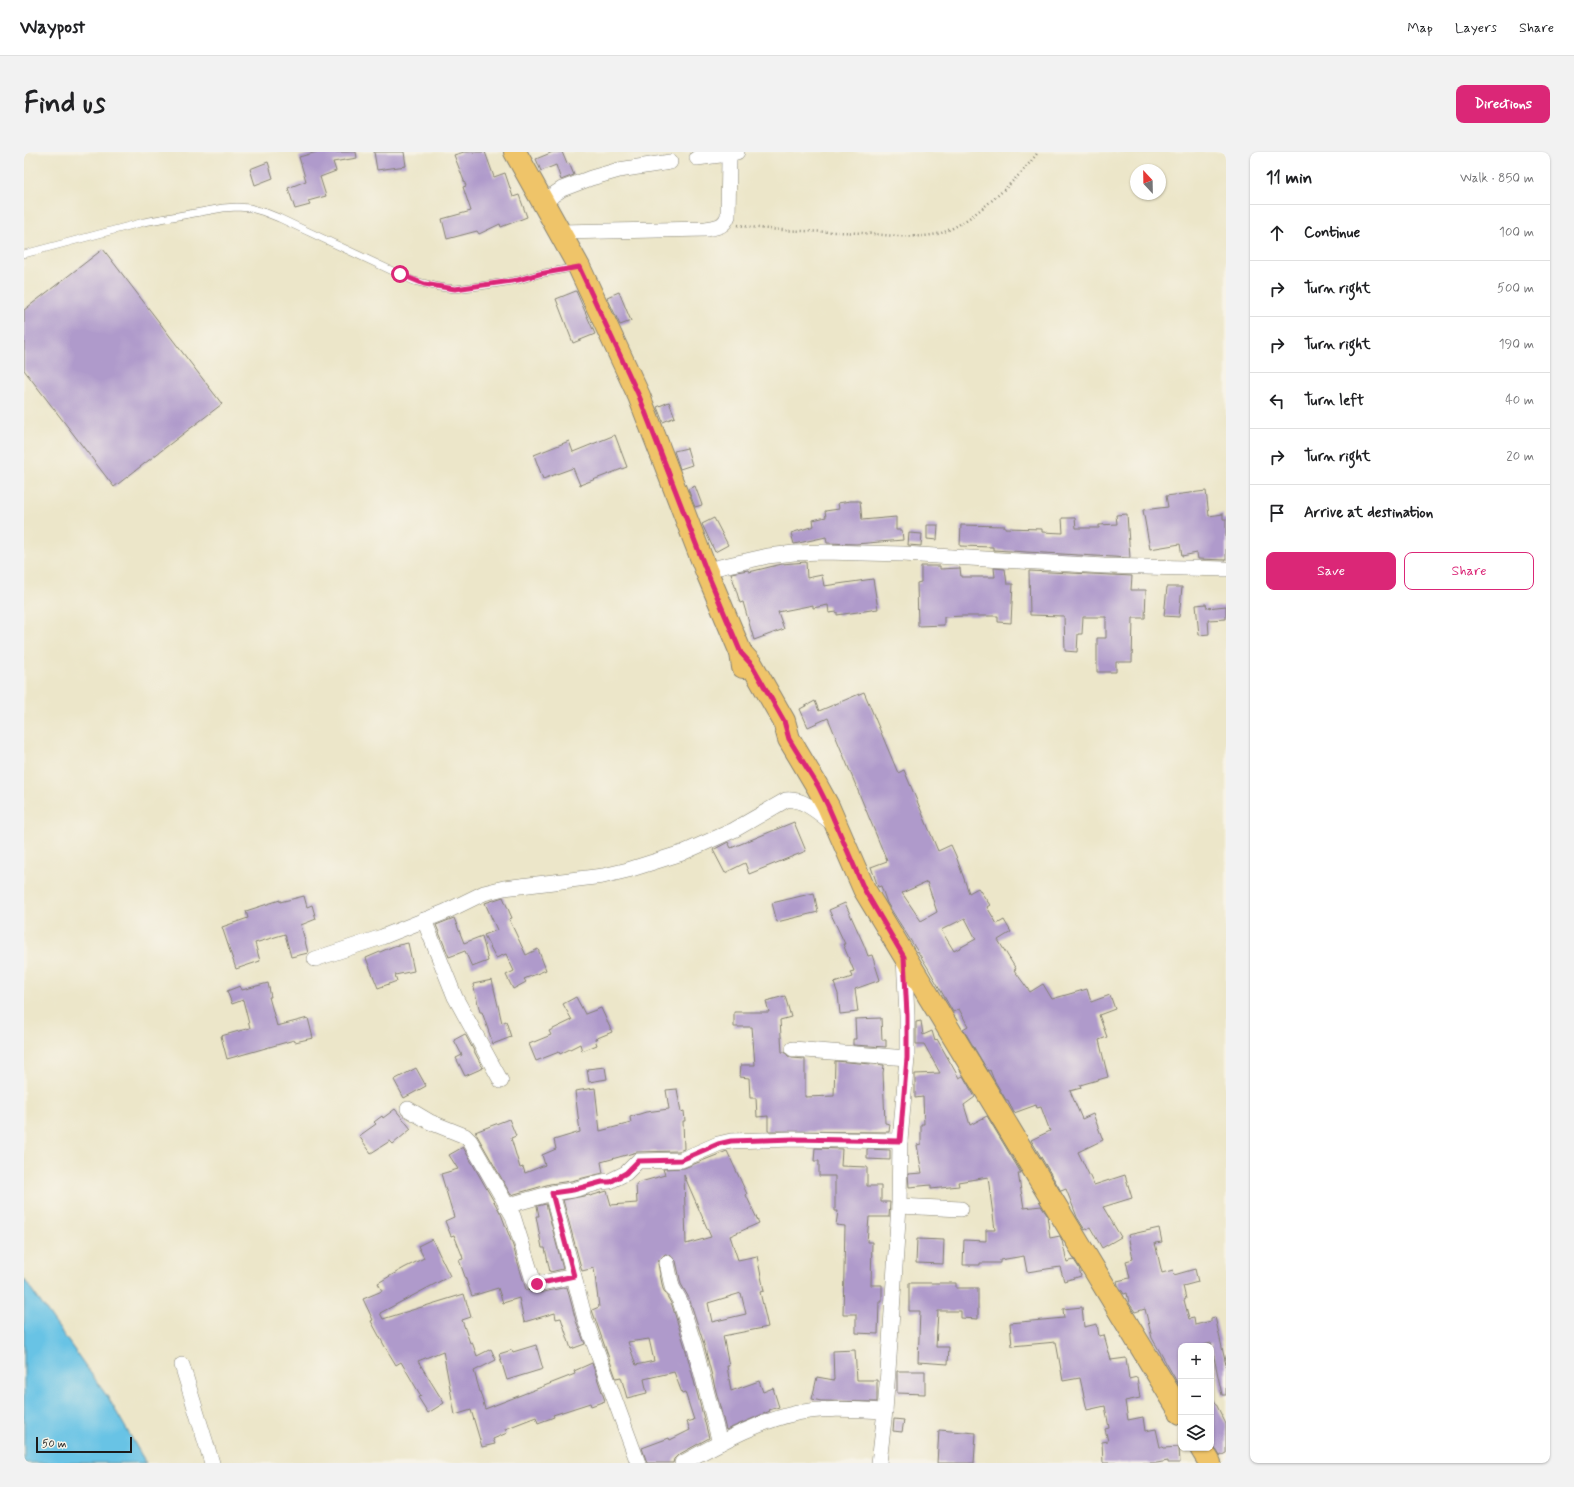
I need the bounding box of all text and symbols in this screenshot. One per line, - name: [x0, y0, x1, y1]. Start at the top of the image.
- text: Waypost: [20, 15, 85, 40]
- text: Map: [1407, 19, 1433, 37]
- text: Layers: [1455, 19, 1497, 37]
- text: Share: [1519, 19, 1554, 37]
- button: Directions: [1456, 85, 1550, 123]
- text: Find us: [24, 86, 105, 123]
- north arrow: [1130, 164, 1166, 200]
- text: 11 min: [1266, 167, 1312, 189]
- text: Walk · 850 m: [1460, 170, 1534, 187]
- icon: ahead: [1266, 222, 1288, 244]
- text: Continue: [1304, 223, 1360, 243]
- text: 100 m: [1499, 224, 1534, 241]
- route start: [391, 265, 409, 283]
- icon: right: [1266, 278, 1288, 300]
- text: Turn right: [1304, 279, 1371, 299]
- text: 500 m: [1497, 280, 1534, 297]
- icon: right: [1266, 334, 1288, 356]
- text: Turn right: [1304, 335, 1371, 355]
- text: 190 m: [1499, 336, 1534, 353]
- icon: left: [1266, 390, 1288, 412]
- text: Turn left: [1304, 391, 1364, 411]
- text: 40 m: [1505, 392, 1534, 409]
- icon: right: [1266, 446, 1288, 468]
- text: Turn right: [1304, 447, 1371, 467]
- text: 20 m: [1506, 448, 1534, 465]
- icon: arrive: [1266, 502, 1288, 524]
- text: Arrive at destination: [1304, 503, 1433, 523]
- button: Save: [1266, 552, 1396, 590]
- button: Share: [1404, 552, 1534, 590]
- route end: [528, 1275, 546, 1293]
- map controls: [1178, 1343, 1214, 1451]
- button: +: [1178, 1343, 1214, 1379]
- button: −: [1178, 1379, 1214, 1415]
- button: layers: [1178, 1415, 1214, 1451]
- scale bar: [36, 1435, 132, 1454]
- text: 50 m: [42, 1437, 67, 1451]

